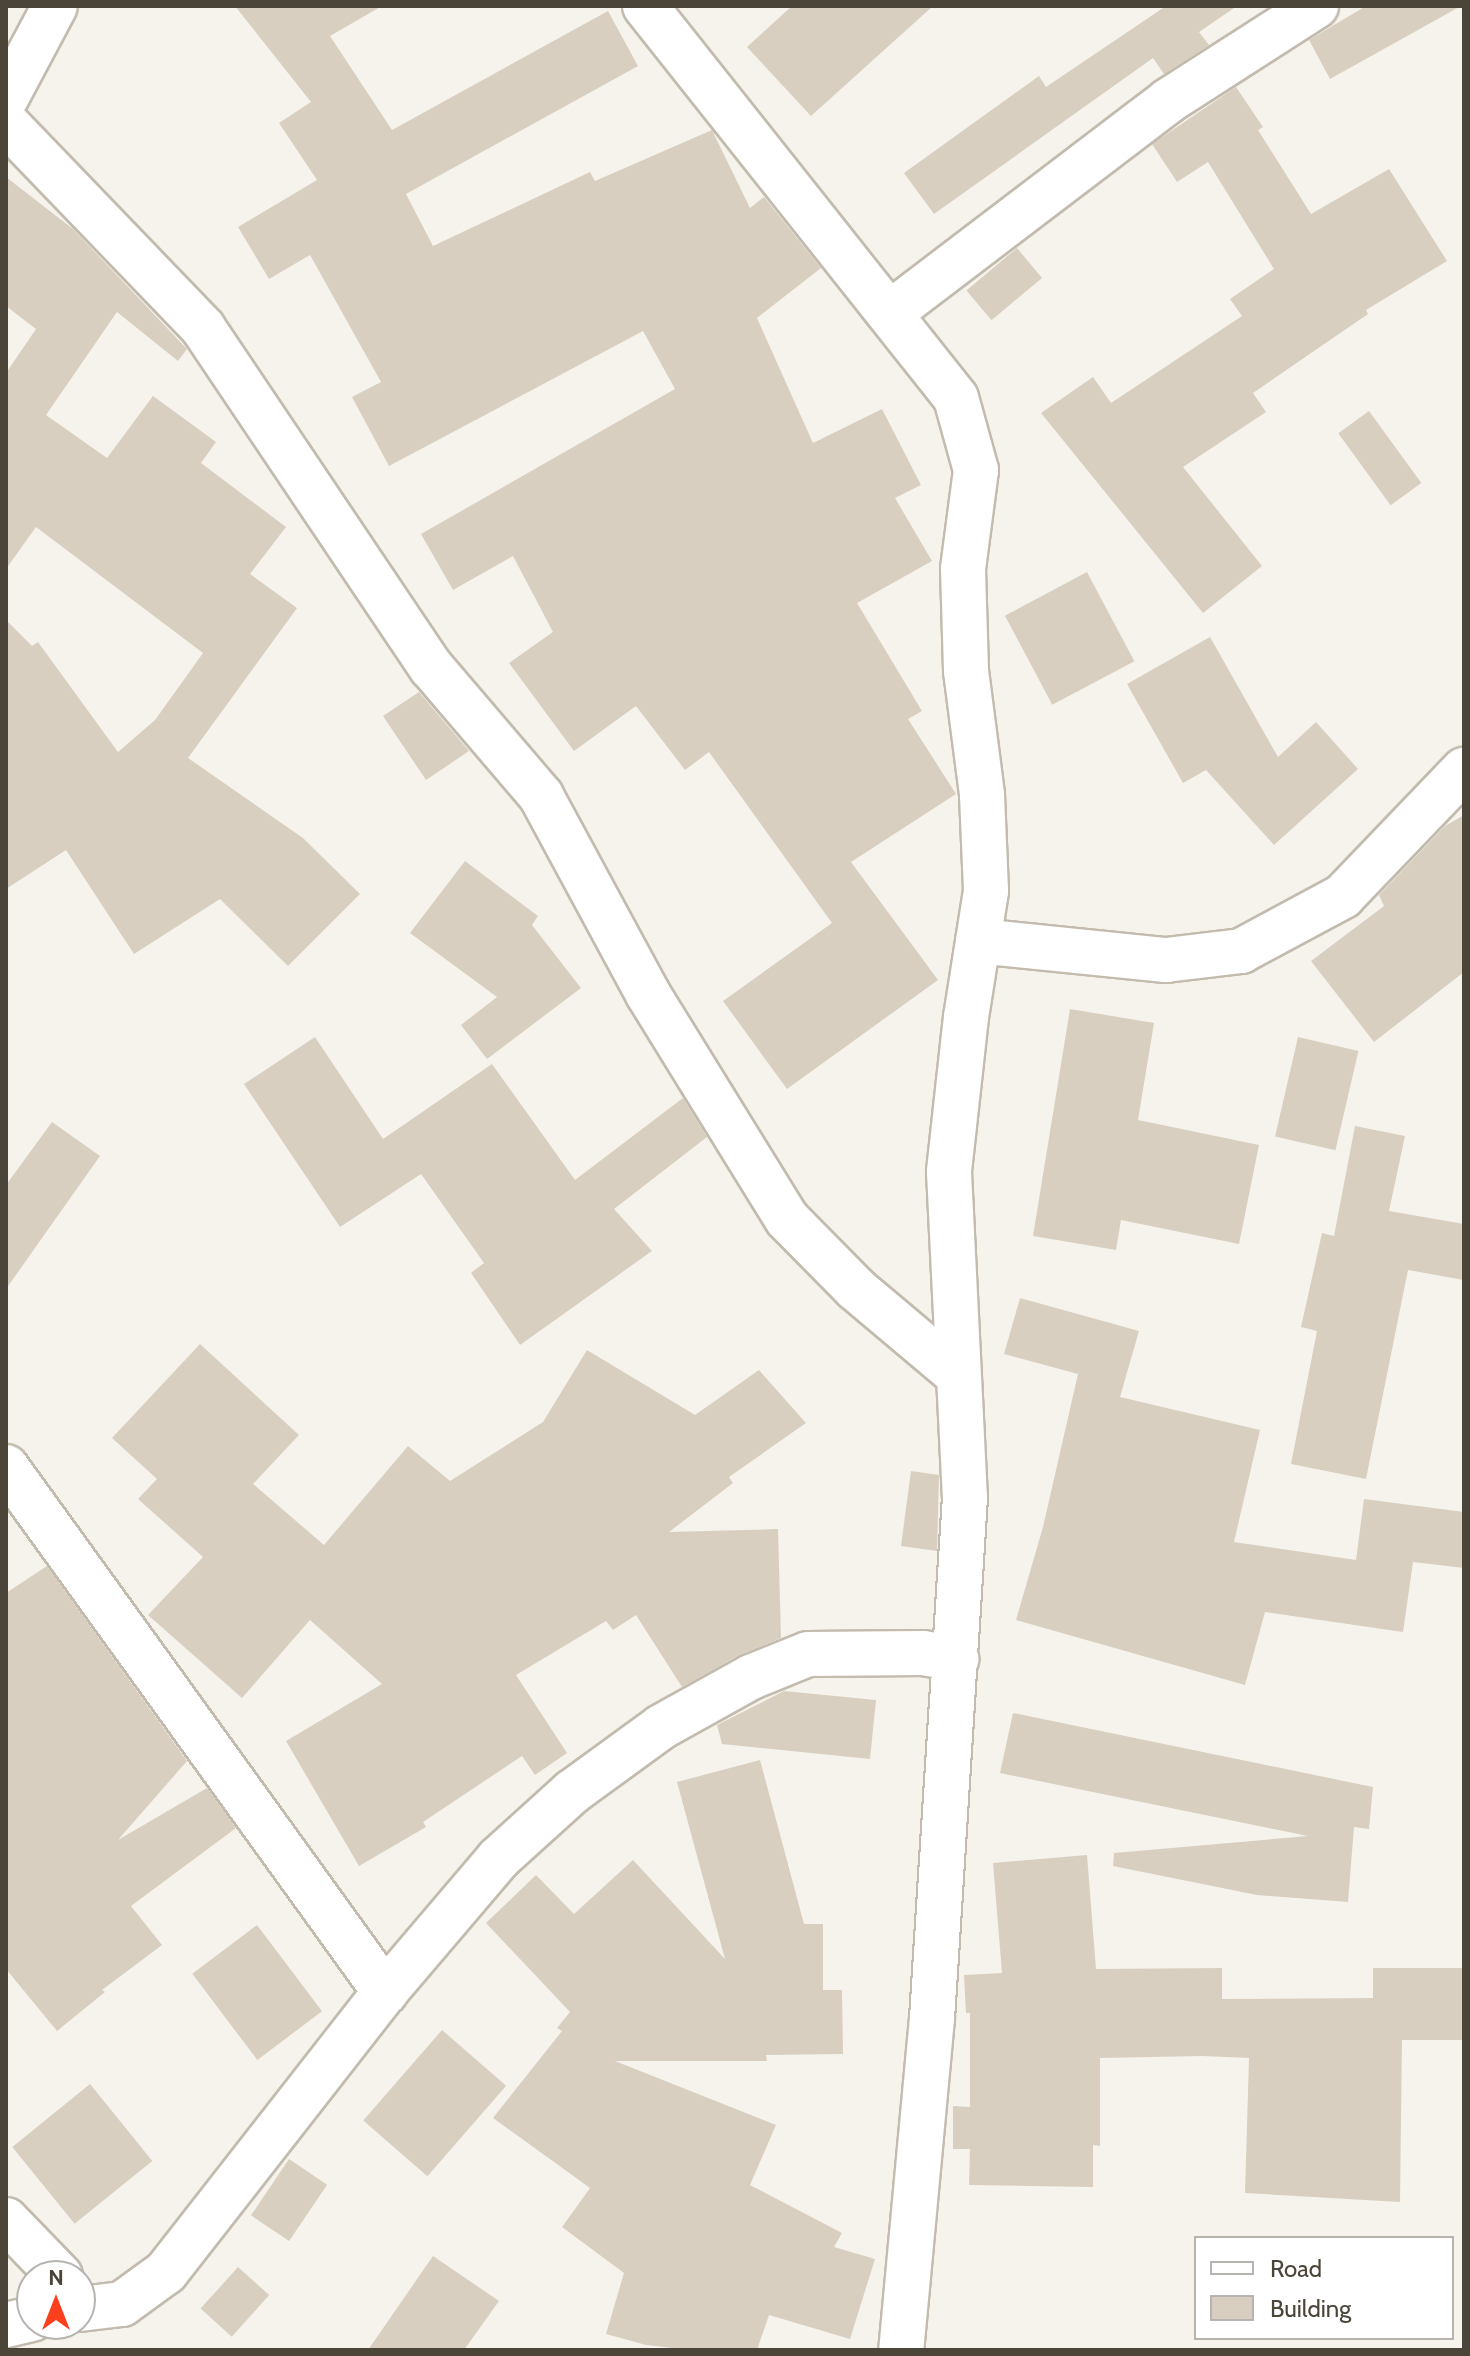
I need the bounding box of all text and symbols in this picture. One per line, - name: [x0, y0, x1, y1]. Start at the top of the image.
- legend: [1194, 2236, 1454, 2340]
- text: Road: [1270, 2254, 1322, 2283]
- north arrow: [16, 2260, 96, 2340]
- text: N: [48, 2264, 64, 2291]
- text: Building: [1270, 2294, 1351, 2323]

